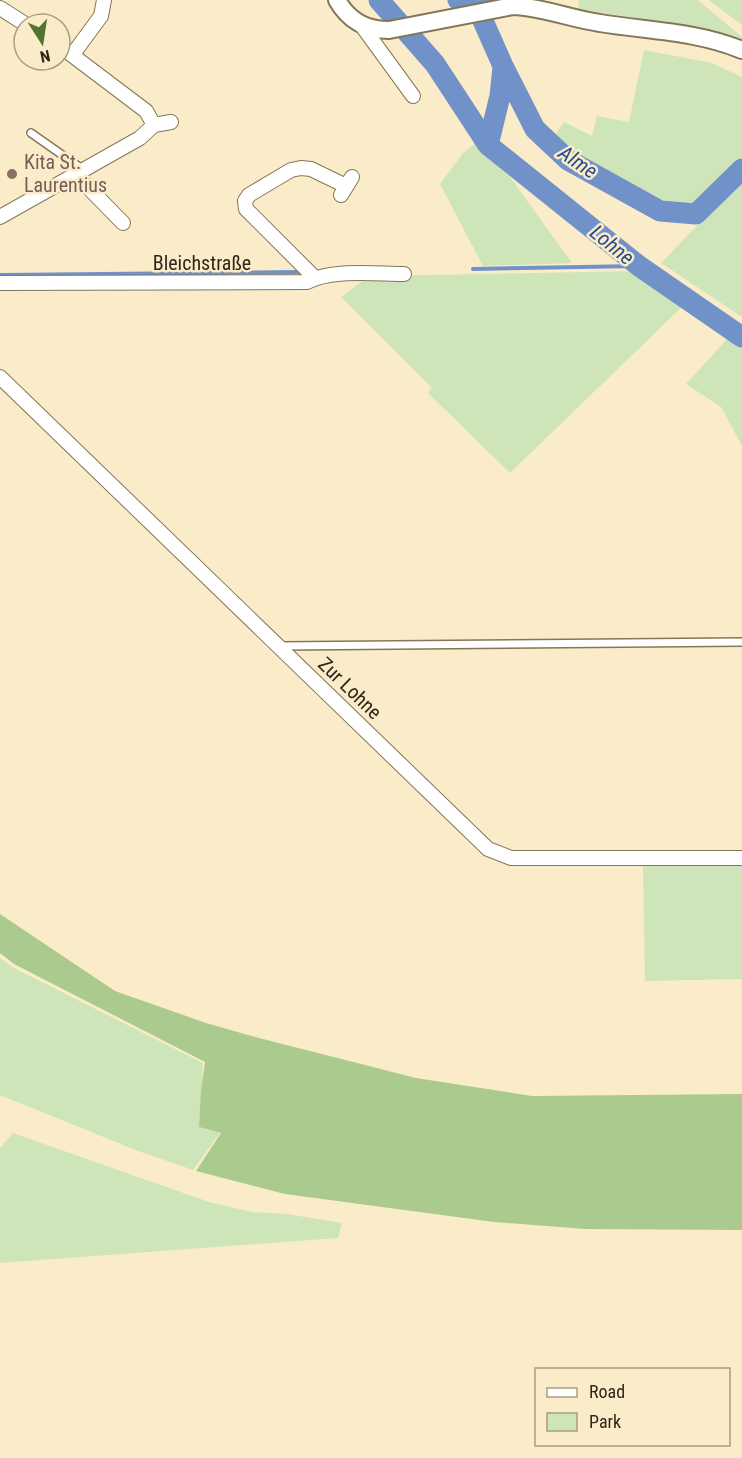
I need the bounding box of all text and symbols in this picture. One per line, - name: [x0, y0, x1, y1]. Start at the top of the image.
- north arrow: [12, 12, 72, 72]
- text: N: [38, 46, 52, 66]
- water label: Alme: [553, 140, 602, 184]
- place label: Kita St. Laurentius: [24, 150, 107, 197]
- marker: Kita St. Laurentius: [5, 167, 19, 181]
- water label: Lohne: [585, 220, 639, 270]
- street label: Bleichstraße: [153, 251, 251, 275]
- street label: Zur Lohne: [313, 652, 387, 724]
- legend: [535, 1368, 730, 1446]
- text: Road: [589, 1381, 625, 1402]
- text: Park: [589, 1411, 621, 1432]

